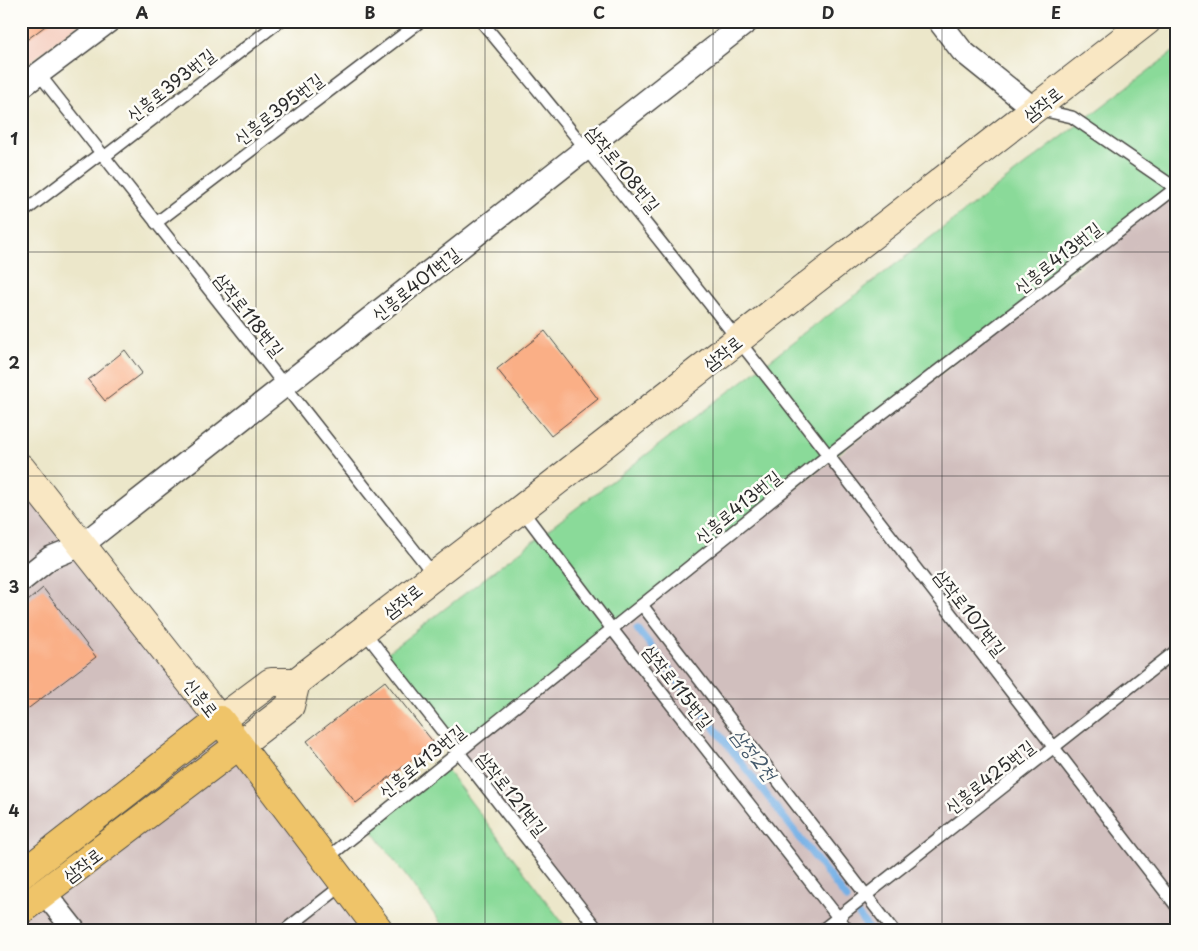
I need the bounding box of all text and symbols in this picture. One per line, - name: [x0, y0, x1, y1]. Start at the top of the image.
- text: A: [136, 0, 149, 24]
- text: B: [365, 0, 376, 24]
- text: C: [593, 0, 605, 24]
- text: D: [822, 0, 834, 24]
- text: E: [1051, 0, 1061, 24]
- street label: 신흥로393번길: [120, 40, 220, 127]
- street label: 신흥로395번길: [228, 65, 329, 151]
- street label: 삼작로: [1017, 79, 1067, 127]
- street label: 삼작로108번길: [580, 119, 668, 218]
- text: 1: [10, 126, 18, 150]
- street label: 신흥로413번길: [1008, 214, 1107, 300]
- street label: 신흥로401번길: [365, 240, 465, 326]
- street label: 삼작로118번길: [209, 266, 292, 362]
- street label: 삼작로: [697, 328, 747, 376]
- text: 2: [8, 350, 20, 374]
- street label: 신흥로413번길: [688, 462, 786, 549]
- street label: 삼작로107번길: [929, 563, 1014, 661]
- text: 3: [9, 574, 19, 598]
- street label: 삼작로: [377, 576, 427, 624]
- street label: 삼작로115번길: [638, 638, 721, 734]
- street label: 신흥로: [178, 672, 226, 722]
- street label: 신흥로413번길: [372, 716, 470, 803]
- water label: 삼정2천: [726, 722, 785, 787]
- street label: 신흥로425번길: [938, 732, 1040, 820]
- street label: 삼작로121번길: [471, 745, 555, 842]
- text: 4: [9, 798, 20, 822]
- street label: 삼작로: [57, 840, 107, 888]

